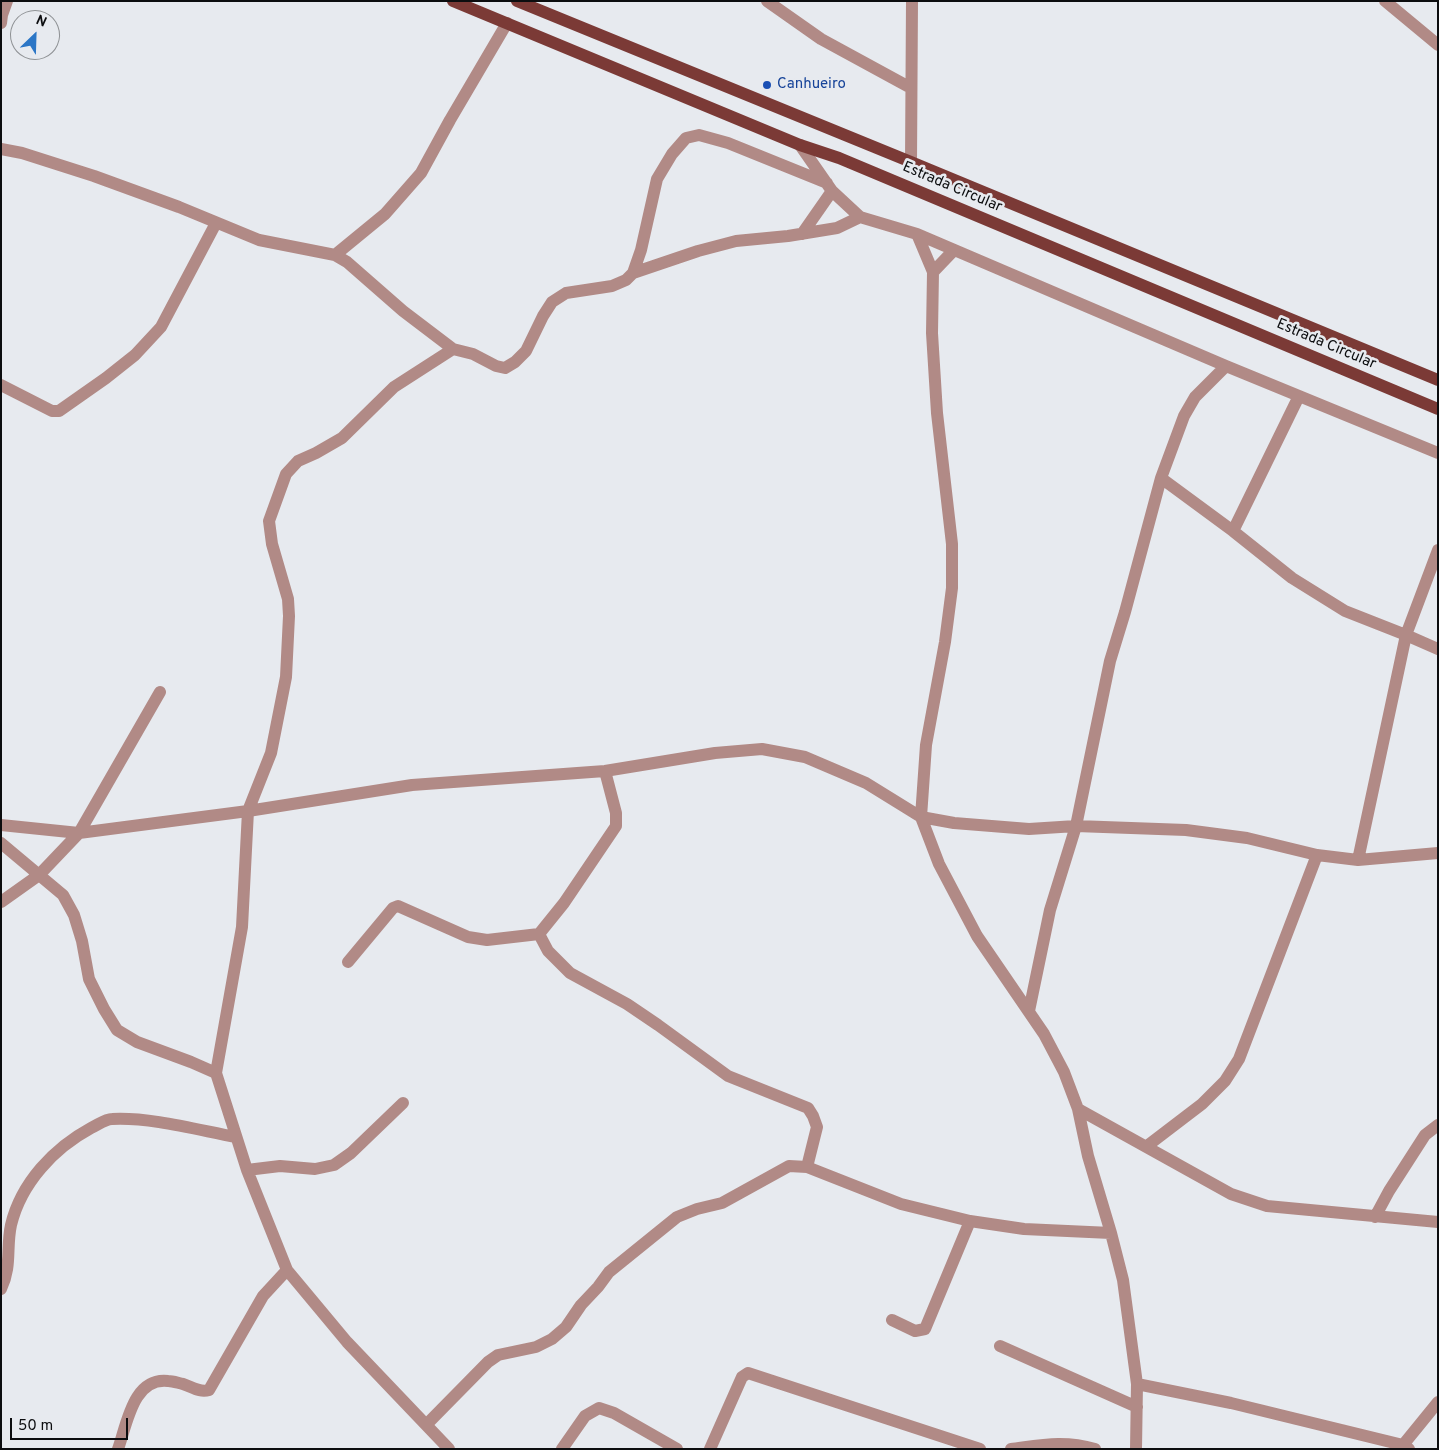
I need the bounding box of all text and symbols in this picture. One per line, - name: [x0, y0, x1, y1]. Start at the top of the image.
- north arrow: [10, 10, 60, 60]
- text: N: [33, 12, 49, 32]
- place label: Canhueiro: [777, 76, 846, 94]
- marker: Canhueiro: [761, 79, 773, 91]
- street label: Estrada Circular: [899, 159, 1005, 217]
- street label: Estrada Circular: [1273, 316, 1379, 374]
- scale bar: [12, 1408, 130, 1440]
- text: 50 m: [18, 1417, 53, 1436]

